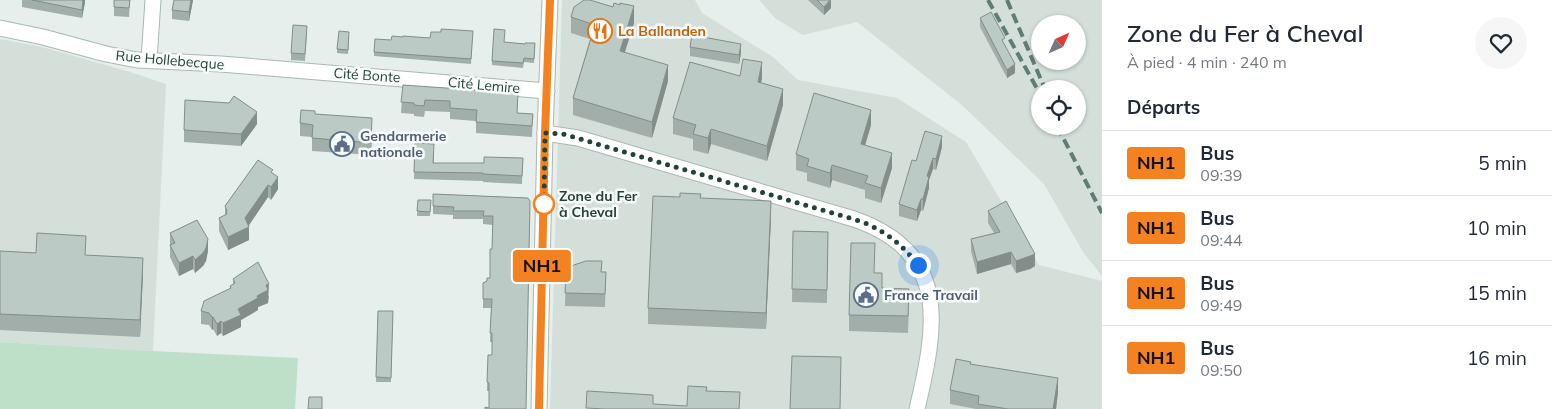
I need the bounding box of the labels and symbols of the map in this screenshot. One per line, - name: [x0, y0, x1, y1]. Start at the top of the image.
- north arrow: [1031, 15, 1086, 70]
- restaurant icon: La Ballanden: [587, 18, 613, 44]
- place label: La Ballanden: [618, 22, 706, 40]
- street label: Rue Hollebecque: [115, 46, 225, 74]
- street label: Cité Bonte: [333, 64, 401, 86]
- street label: Cité Lemire: [447, 73, 521, 97]
- place label: Gendarmerie nationale: [360, 127, 447, 161]
- public building icon: Gendarmerie nationale: [329, 131, 355, 157]
- place label: Zone du Fer à Cheval: [559, 187, 638, 221]
- marker: Zone du Fer à Cheval: [533, 193, 555, 215]
- line badge: NH1: [513, 250, 571, 282]
- your location: [906, 253, 931, 278]
- public building icon: France Travail: [853, 282, 879, 308]
- place label: France Travail: [884, 286, 978, 304]

